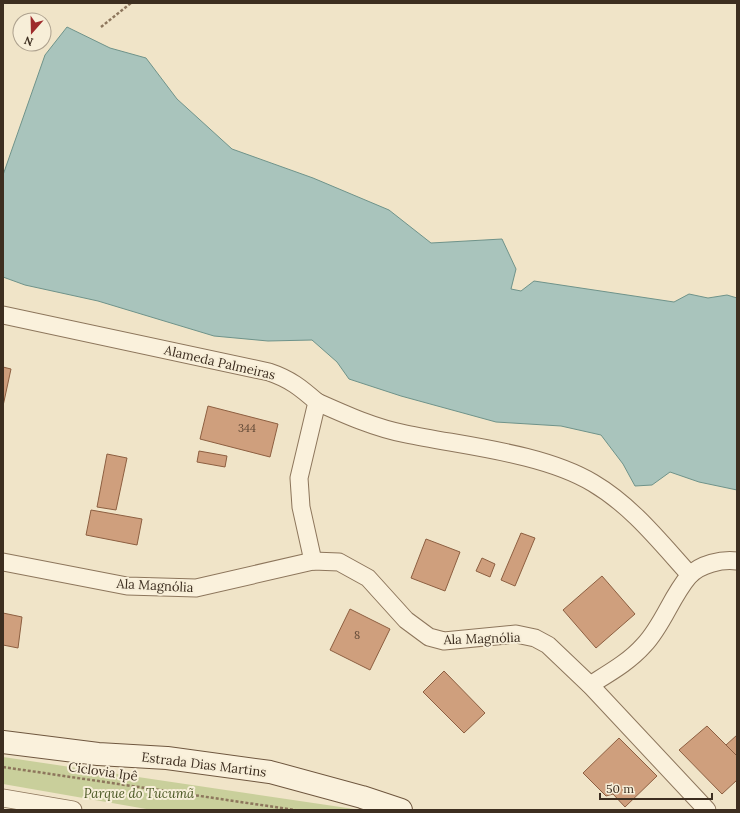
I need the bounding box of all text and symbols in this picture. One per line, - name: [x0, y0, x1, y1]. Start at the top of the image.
- north arrow: [12, 12, 52, 52]
- text: N: [22, 33, 35, 49]
- street label: Alameda Palmeiras: [162, 341, 277, 384]
- house number: 344: [238, 421, 256, 435]
- street label: Ala Magnólia: [115, 575, 194, 596]
- house number: 8: [354, 628, 360, 642]
- street label: Ala Magnólia: [442, 629, 521, 648]
- street label: Estrada Dias Martins: [141, 748, 267, 781]
- street label: Ciclovia Ipê: [67, 758, 139, 785]
- scale bar: [600, 775, 712, 801]
- text: 50 m: [606, 781, 634, 796]
- park label: Parque do Tucumã: [84, 785, 195, 802]

